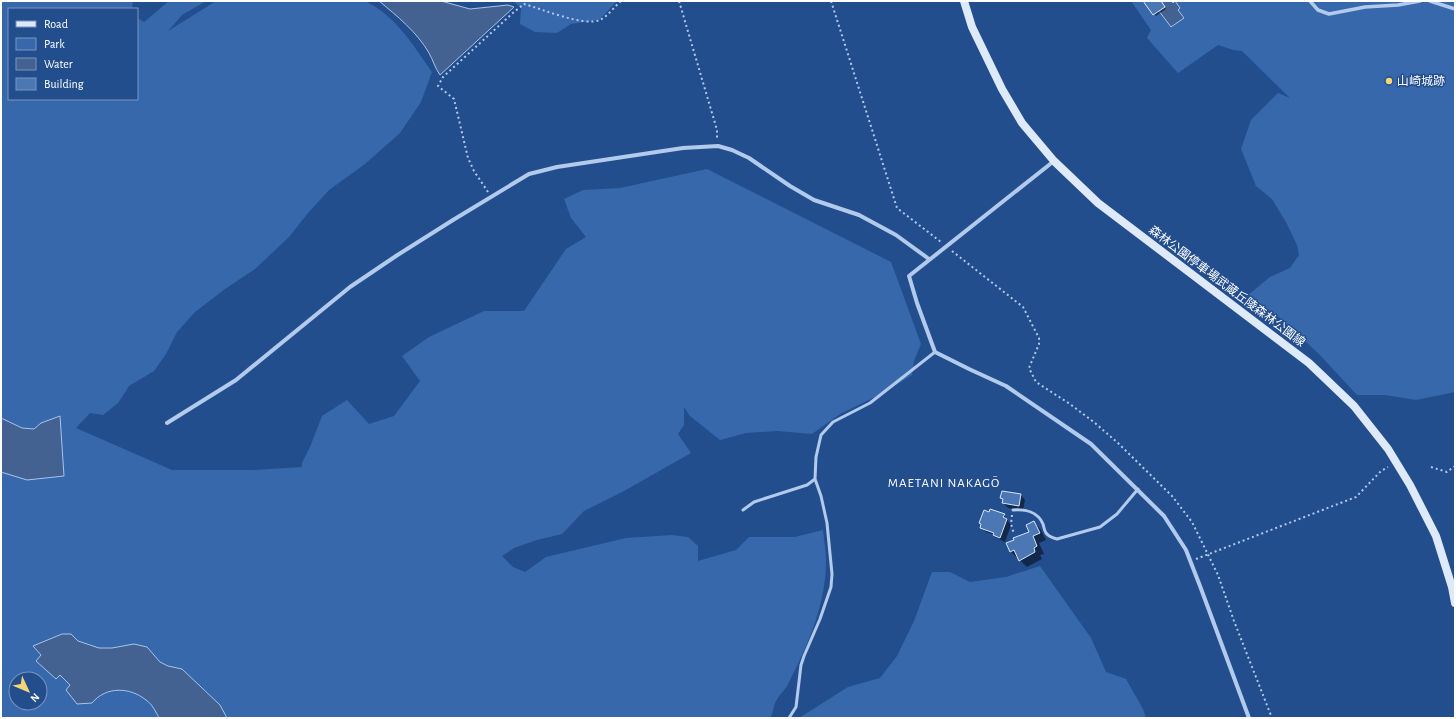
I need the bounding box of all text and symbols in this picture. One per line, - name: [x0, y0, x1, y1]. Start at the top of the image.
- legend: [8, 8, 138, 100]
- text: Road: [44, 18, 68, 30]
- text: Park: [44, 38, 65, 50]
- text: Water: [44, 58, 73, 70]
- place label: 山崎城跡: [1397, 75, 1445, 87]
- marker: 山崎城跡: [1384, 76, 1394, 86]
- text: Building: [44, 78, 84, 90]
- street label: 森林公園停車場武蔵丘陵森林公園線: [1147, 223, 1308, 349]
- district label: MAETANI NAKAGŌ: [888, 476, 1000, 490]
- north arrow: [8, 671, 48, 711]
- text: N: [28, 691, 41, 704]

